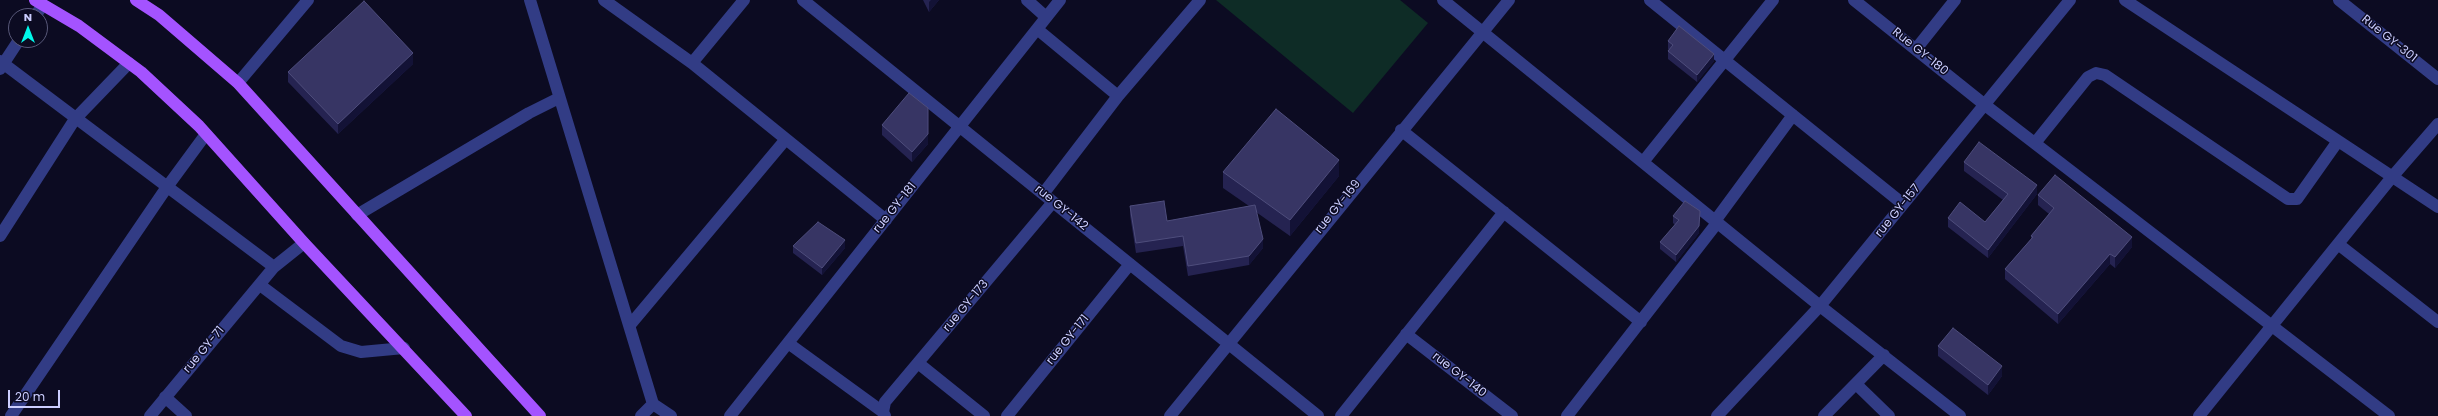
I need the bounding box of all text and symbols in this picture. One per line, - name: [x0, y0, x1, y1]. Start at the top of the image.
- north arrow: [8, 8, 48, 48]
- text: N: [24, 9, 32, 25]
- street label: Rue GY-301: [2358, 12, 2420, 66]
- street label: Rue GY-180: [1889, 25, 1951, 79]
- street label: rue GY-169: [1312, 177, 1364, 237]
- street label: rue GY-181: [870, 180, 920, 236]
- street label: rue GY-142: [1032, 182, 1090, 234]
- street label: rue GY-157: [1872, 182, 1924, 240]
- street label: rue GY-173: [940, 277, 992, 335]
- street label: rue GY-171: [1044, 312, 1092, 368]
- street label: rue GY-71: [180, 324, 228, 376]
- street label: rue GY-140: [1429, 349, 1489, 401]
- scale bar: [10, 382, 62, 408]
- text: 20 m: [15, 388, 45, 405]

